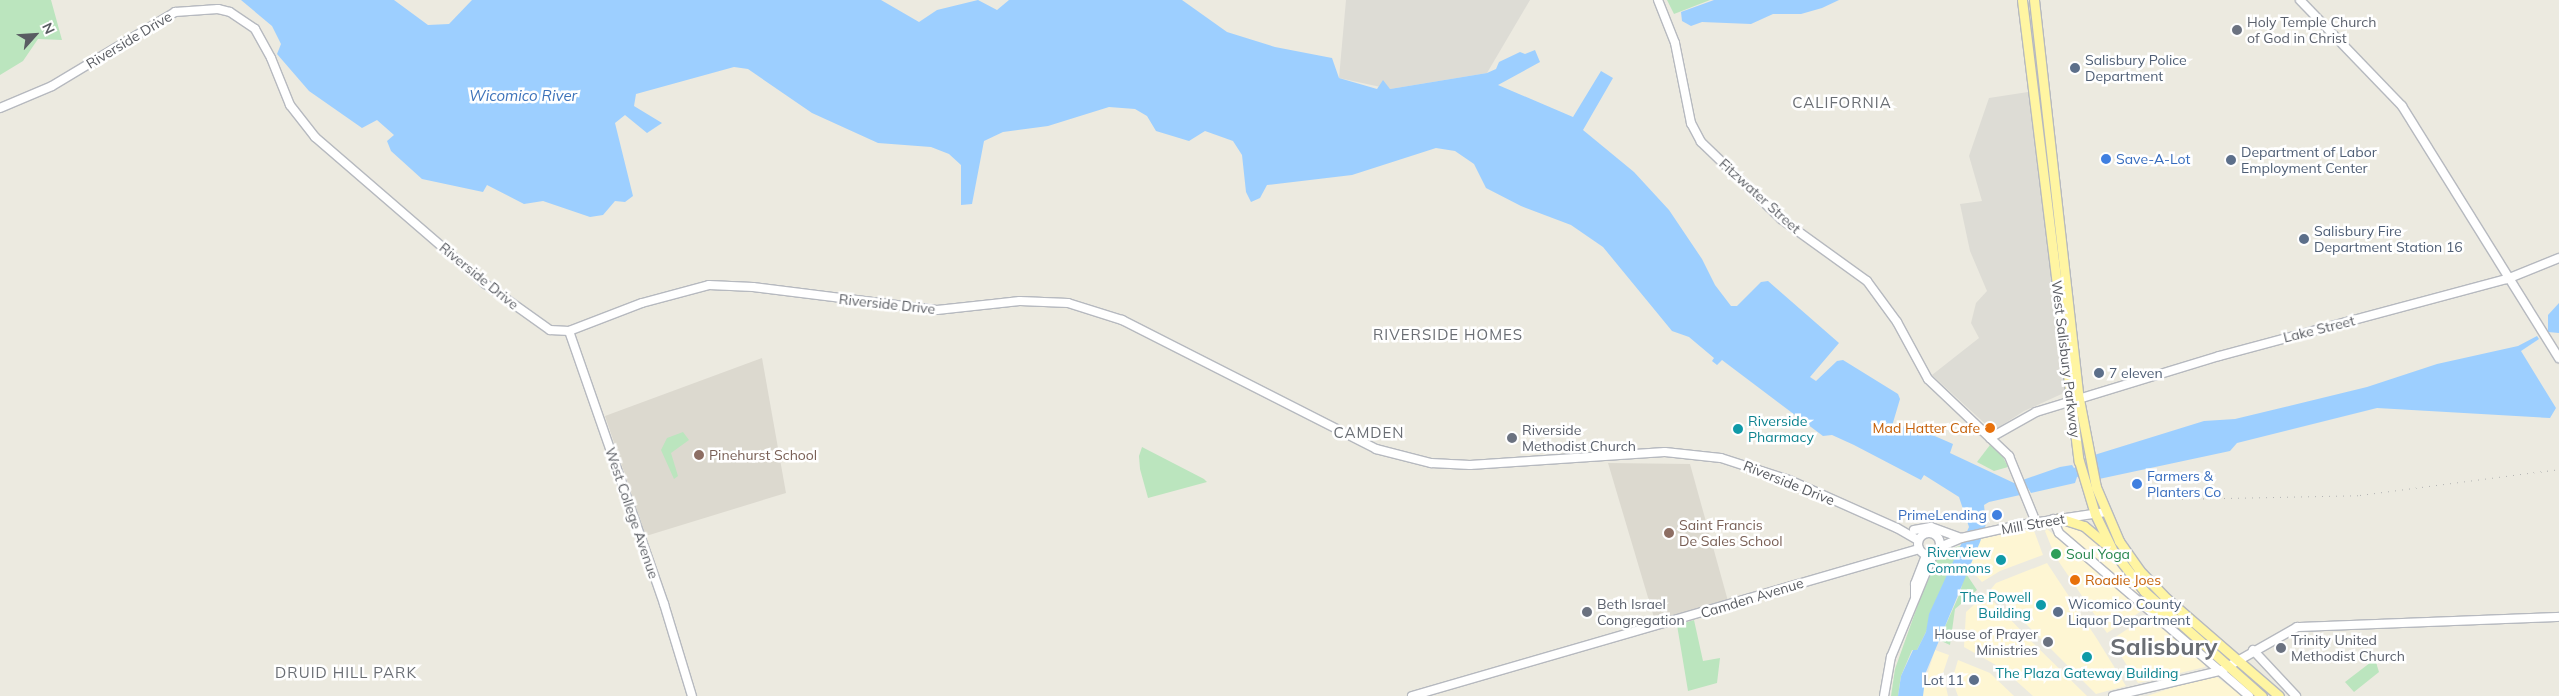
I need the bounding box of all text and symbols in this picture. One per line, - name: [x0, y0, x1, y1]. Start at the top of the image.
- street label: Riverside Drive: [83, 8, 175, 72]
- north arrow: [10, 10, 60, 60]
- place label: Holy Temple Church of God in Christ: [2247, 14, 2376, 46]
- text: N: [38, 20, 59, 37]
- marker: Holy Temple Church of God in Christ: [2231, 24, 2243, 36]
- place label: Salisbury Police Department: [2085, 52, 2187, 84]
- marker: Salisbury Police Department: [2069, 62, 2081, 74]
- water label: Wicomico River: [469, 87, 577, 105]
- district label: CALIFORNIA: [1791, 94, 1893, 112]
- place label: Department of Labor Employment Center: [2241, 144, 2377, 176]
- place label: Save-A-Lot: [2116, 151, 2190, 167]
- marker: Save-A-Lot: [2100, 153, 2112, 165]
- marker: Department of Labor Employment Center: [2225, 154, 2237, 166]
- street label: Fitzwater Street: [1716, 155, 1804, 237]
- place label: Salisbury Fire Department Station 16: [2314, 223, 2463, 256]
- marker: Salisbury Fire Department Station 16: [2298, 233, 2310, 245]
- street label: Riverside Drive: [436, 239, 522, 313]
- street label: West Salisbury Parkway: [2048, 279, 2084, 439]
- street label: Riverside Drive: [838, 291, 936, 317]
- street label: Lake Street: [2282, 312, 2356, 346]
- district label: RIVERSIDE HOMES: [1371, 326, 1525, 344]
- place label: 7 eleven: [2109, 365, 2163, 381]
- marker: 7 eleven: [2093, 367, 2105, 379]
- place label: Riverside Pharmacy: [1748, 413, 1814, 446]
- place label: Mad Hatter Cafe: [1873, 420, 1980, 436]
- place label: Riverside Methodist Church: [1522, 422, 1636, 454]
- marker: Mad Hatter Cafe: [1984, 422, 1996, 434]
- marker: Riverside Pharmacy: [1732, 423, 1744, 435]
- district label: CAMDEN: [1333, 424, 1405, 442]
- marker: Riverside Methodist Church: [1506, 432, 1518, 444]
- street label: West College Avenue: [602, 445, 662, 581]
- place label: Pinehurst School: [709, 447, 817, 463]
- marker: Pinehurst School: [693, 449, 705, 461]
- street label: Riverside Drive: [1741, 457, 1837, 509]
- place label: Farmers & Planters Co: [2147, 468, 2221, 501]
- marker: Farmers & Planters Co: [2131, 478, 2143, 490]
- place label: PrimeLending: [1898, 507, 1987, 523]
- marker: PrimeLending: [1991, 509, 2003, 521]
- street label: Mill Street: [2000, 510, 2066, 538]
- place label: Saint Francis De Sales School: [1679, 517, 1783, 550]
- marker: Saint Francis De Sales School: [1663, 527, 1675, 539]
- place label: Riverview Commons: [1926, 544, 1991, 576]
- place label: Soul Yoga: [2066, 546, 2130, 562]
- marker: Soul Yoga: [2050, 548, 2062, 560]
- marker: Riverview Commons: [1995, 554, 2007, 566]
- place label: Roadie Joes: [2085, 572, 2161, 588]
- street label: Camden Avenue: [1699, 574, 1805, 622]
- marker: Roadie Joes: [2069, 574, 2081, 586]
- place label: The Powell Building: [1960, 589, 2031, 622]
- place label: Beth Israel Congregation: [1597, 596, 1685, 628]
- place label: Wicomico County Liquor Department: [2068, 596, 2190, 628]
- marker: The Powell Building: [2035, 599, 2047, 611]
- marker: Beth Israel Congregation: [1581, 606, 1593, 618]
- marker: Wicomico County Liquor Department: [2052, 606, 2064, 618]
- place label: House of Prayer Ministries: [1934, 626, 2038, 658]
- place label: Trinity United Methodist Church: [2291, 632, 2405, 664]
- district label: Salisbury: [2110, 633, 2218, 661]
- marker: House of Prayer Ministries: [2042, 636, 2054, 648]
- marker: Trinity United Methodist Church: [2275, 642, 2287, 654]
- marker: The Plaza Gateway Building: [2081, 651, 2093, 663]
- district label: DRUID HILL PARK: [273, 664, 419, 682]
- place label: The Plaza Gateway Building: [1995, 665, 2179, 681]
- place label: Lot 11: [1923, 672, 1964, 688]
- marker: Lot 11: [1968, 674, 1980, 686]

